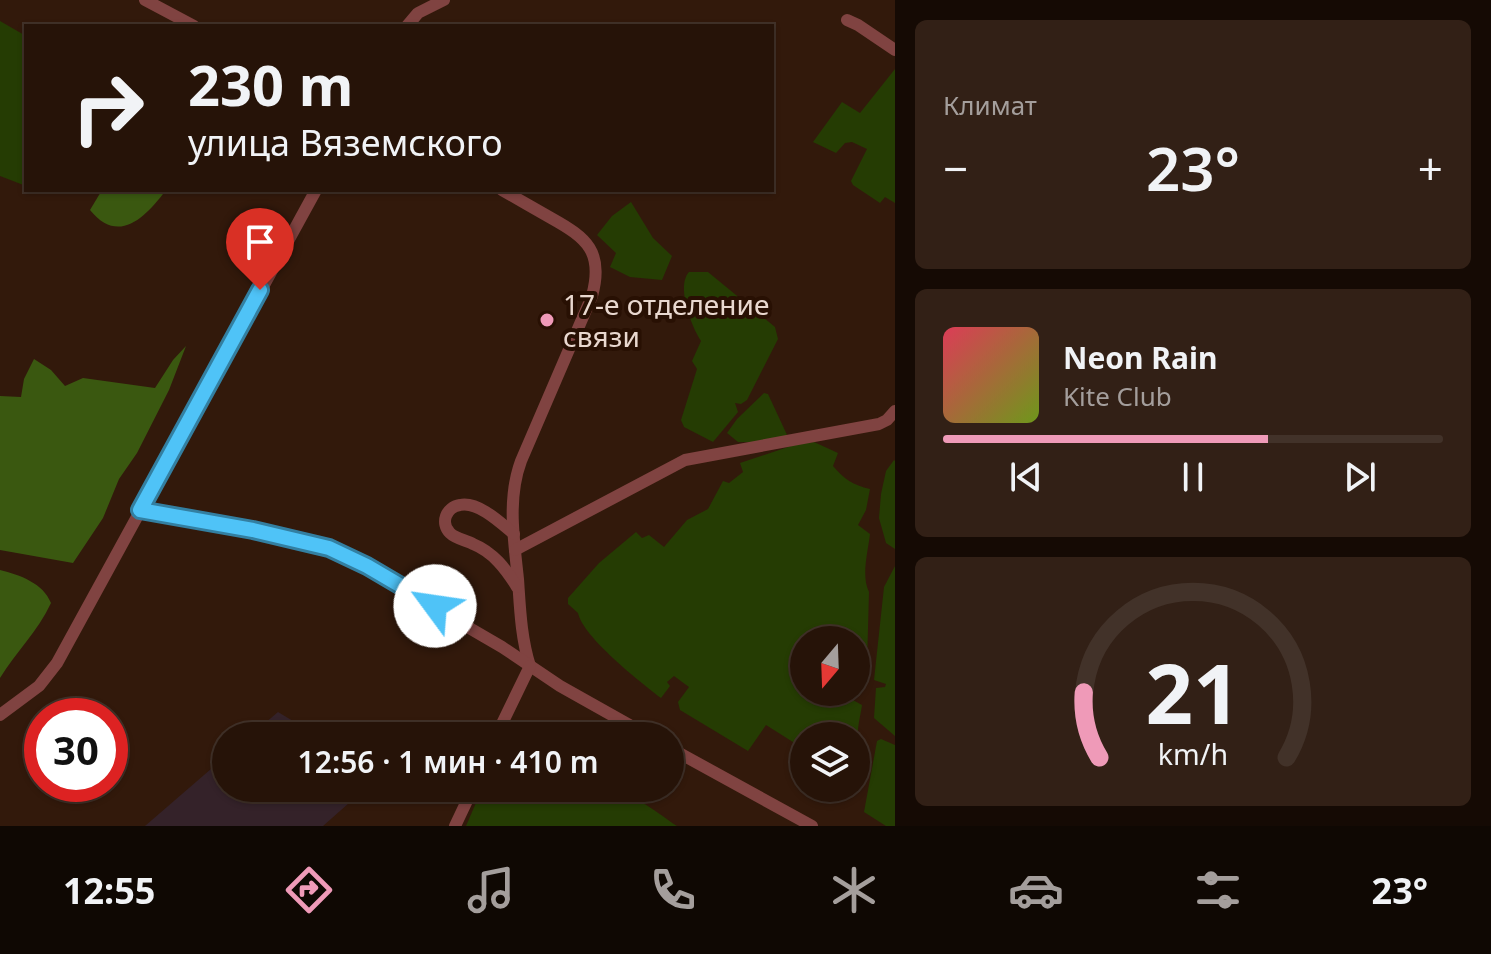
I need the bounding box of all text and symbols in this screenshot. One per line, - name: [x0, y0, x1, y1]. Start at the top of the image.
- text: 230 m: [188, 46, 353, 122]
- icon: right: [56, 56, 160, 160]
- text: Климат: [943, 87, 1037, 123]
- text: улица Вяземского: [188, 118, 503, 167]
- text: 23°: [1146, 127, 1240, 209]
- text: −: [943, 138, 968, 198]
- text: +: [1418, 138, 1443, 198]
- pin: [226, 208, 294, 290]
- icon: arrive: [238, 220, 282, 264]
- place label: 17-е отделение связи: [563, 285, 769, 355]
- marker: 17-е отделение связи: [538, 311, 556, 329]
- text: Neon Rain: [1063, 337, 1217, 378]
- text: Kite Club: [1063, 378, 1172, 414]
- icon: previous: [1004, 455, 1048, 499]
- icon: pause: [1171, 455, 1215, 499]
- icon: next: [1338, 455, 1382, 499]
- position arrow: [393, 564, 477, 648]
- north arrow: [790, 626, 870, 706]
- map controls: [790, 626, 870, 802]
- text: 21: [1145, 634, 1241, 747]
- speed limit sign: 30: [24, 698, 128, 802]
- button: layers: [790, 722, 870, 802]
- text: km/h: [1158, 734, 1228, 773]
- text: 12:56 · 1 мин · 410 m: [298, 741, 598, 782]
- icon: directions: [281, 862, 337, 918]
- icon: music: [463, 862, 519, 918]
- icon: phone: [645, 862, 701, 918]
- icon: climate: [826, 862, 882, 918]
- icon: car: [1008, 862, 1064, 918]
- icon: filters: [1190, 862, 1246, 918]
- text: 12:55: [63, 866, 155, 915]
- text: 23°: [1372, 866, 1428, 915]

